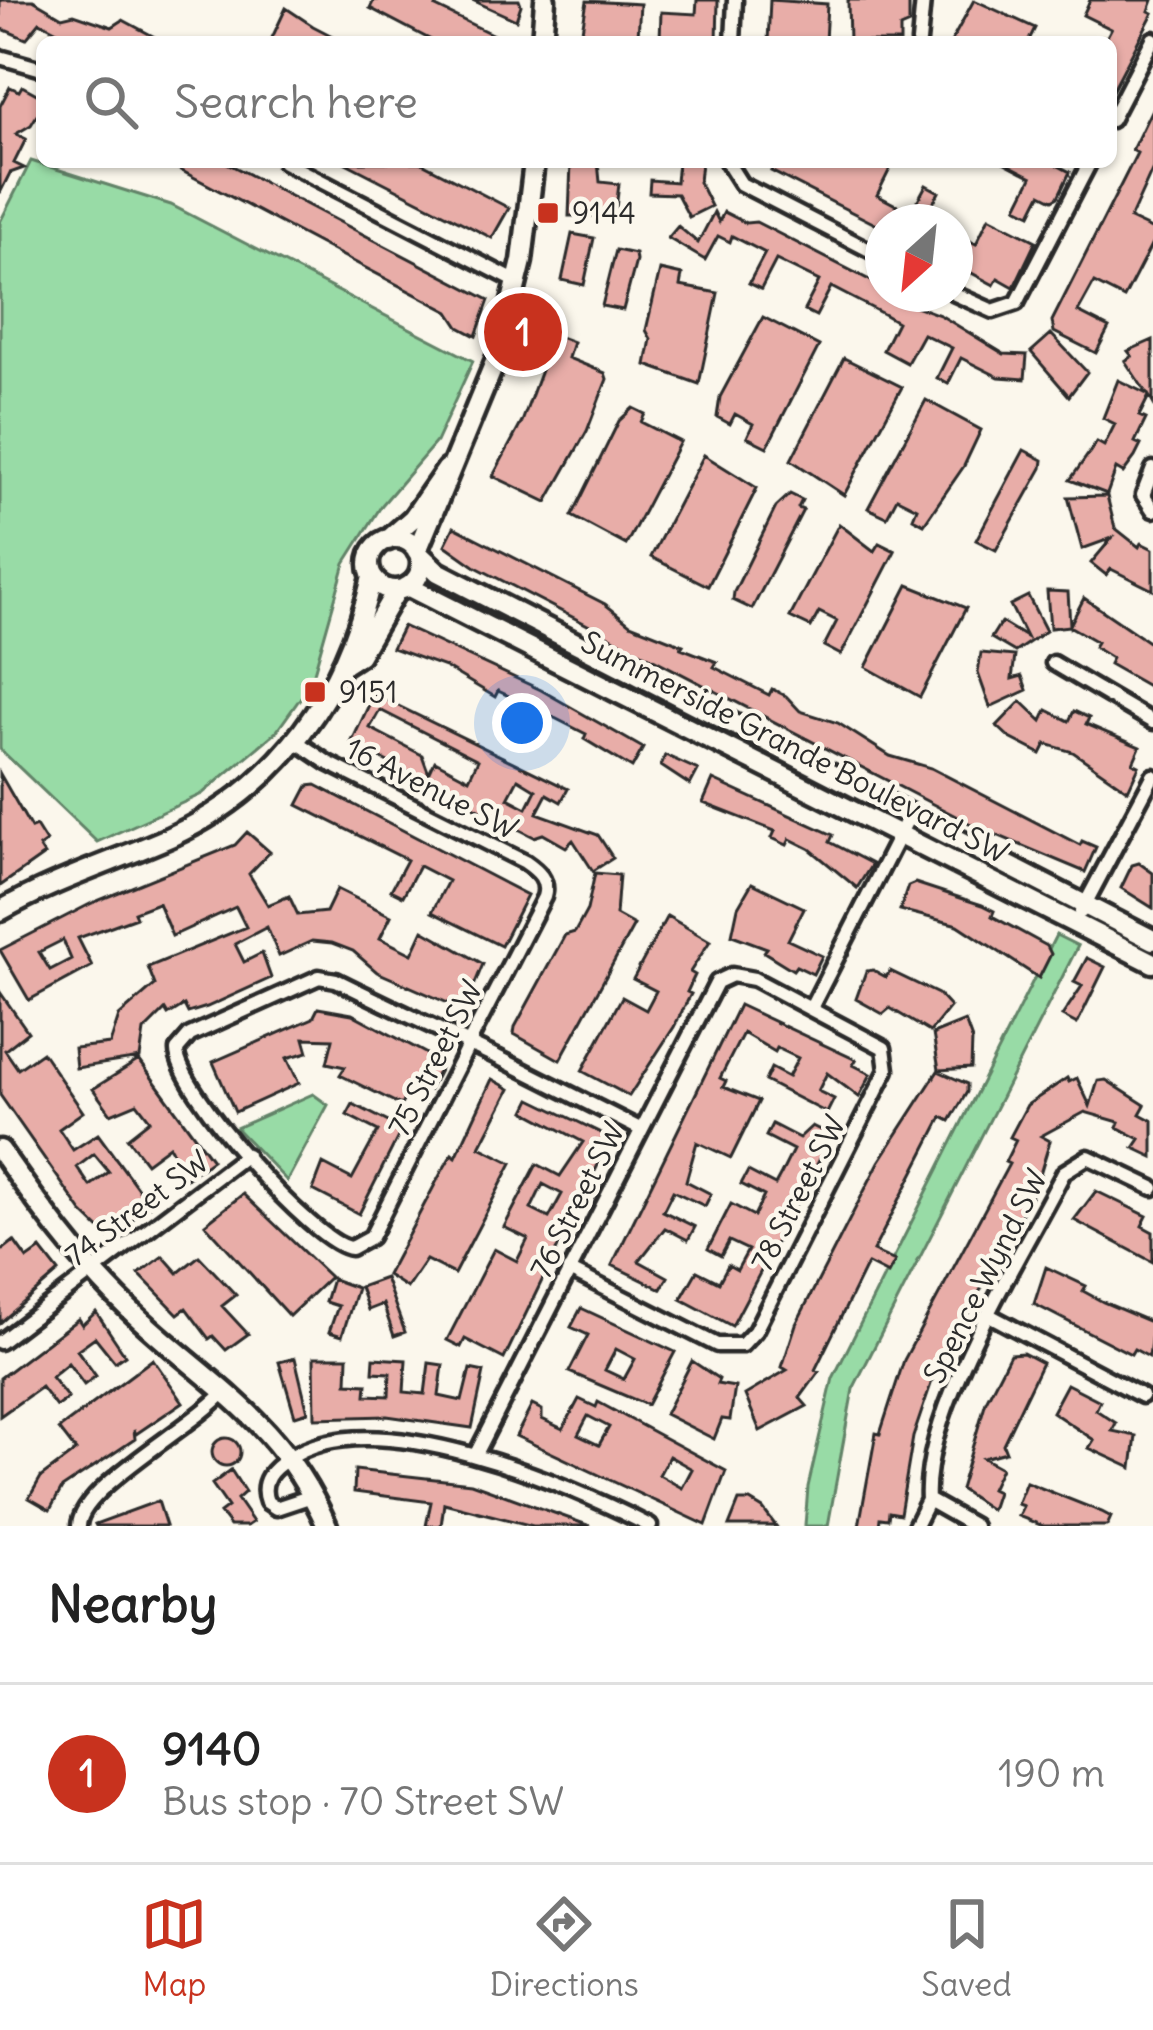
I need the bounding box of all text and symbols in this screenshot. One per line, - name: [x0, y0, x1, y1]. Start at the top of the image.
- search box: [36, 36, 1117, 168]
- icon: search: [78, 69, 144, 135]
- text: Search here: [174, 74, 418, 130]
- place label: 9144: [572, 194, 636, 232]
- marker: 9144: [535, 200, 561, 226]
- north arrow: [865, 204, 973, 312]
- pin: 1: [484, 287, 562, 377]
- street label: Summerside Grande Boulevard SW: [575, 622, 1015, 872]
- place label: 9151: [339, 673, 397, 711]
- marker: 9151: [302, 679, 328, 705]
- your location: [492, 693, 552, 753]
- street label: 16 Avenue SW: [340, 728, 524, 848]
- street label: 75 Street SW: [379, 974, 491, 1142]
- street label: 78 Street SW: [742, 1109, 854, 1277]
- street label: 76 Street SW: [521, 1116, 633, 1284]
- street label: 74 Street SW: [58, 1142, 216, 1274]
- street label: Spence Wynd SW: [915, 1163, 1055, 1389]
- text: Nearby: [48, 1572, 217, 1636]
- text: 9140: [162, 1721, 261, 1777]
- text: 1: [79, 1749, 95, 1798]
- text: 190 m: [998, 1749, 1105, 1798]
- text: Bus stop · 70 Street SW: [162, 1777, 564, 1826]
- tab: Map: [141, 1891, 207, 2005]
- tab: Directions: [490, 1891, 639, 2005]
- tab: Saved: [921, 1891, 1012, 2005]

